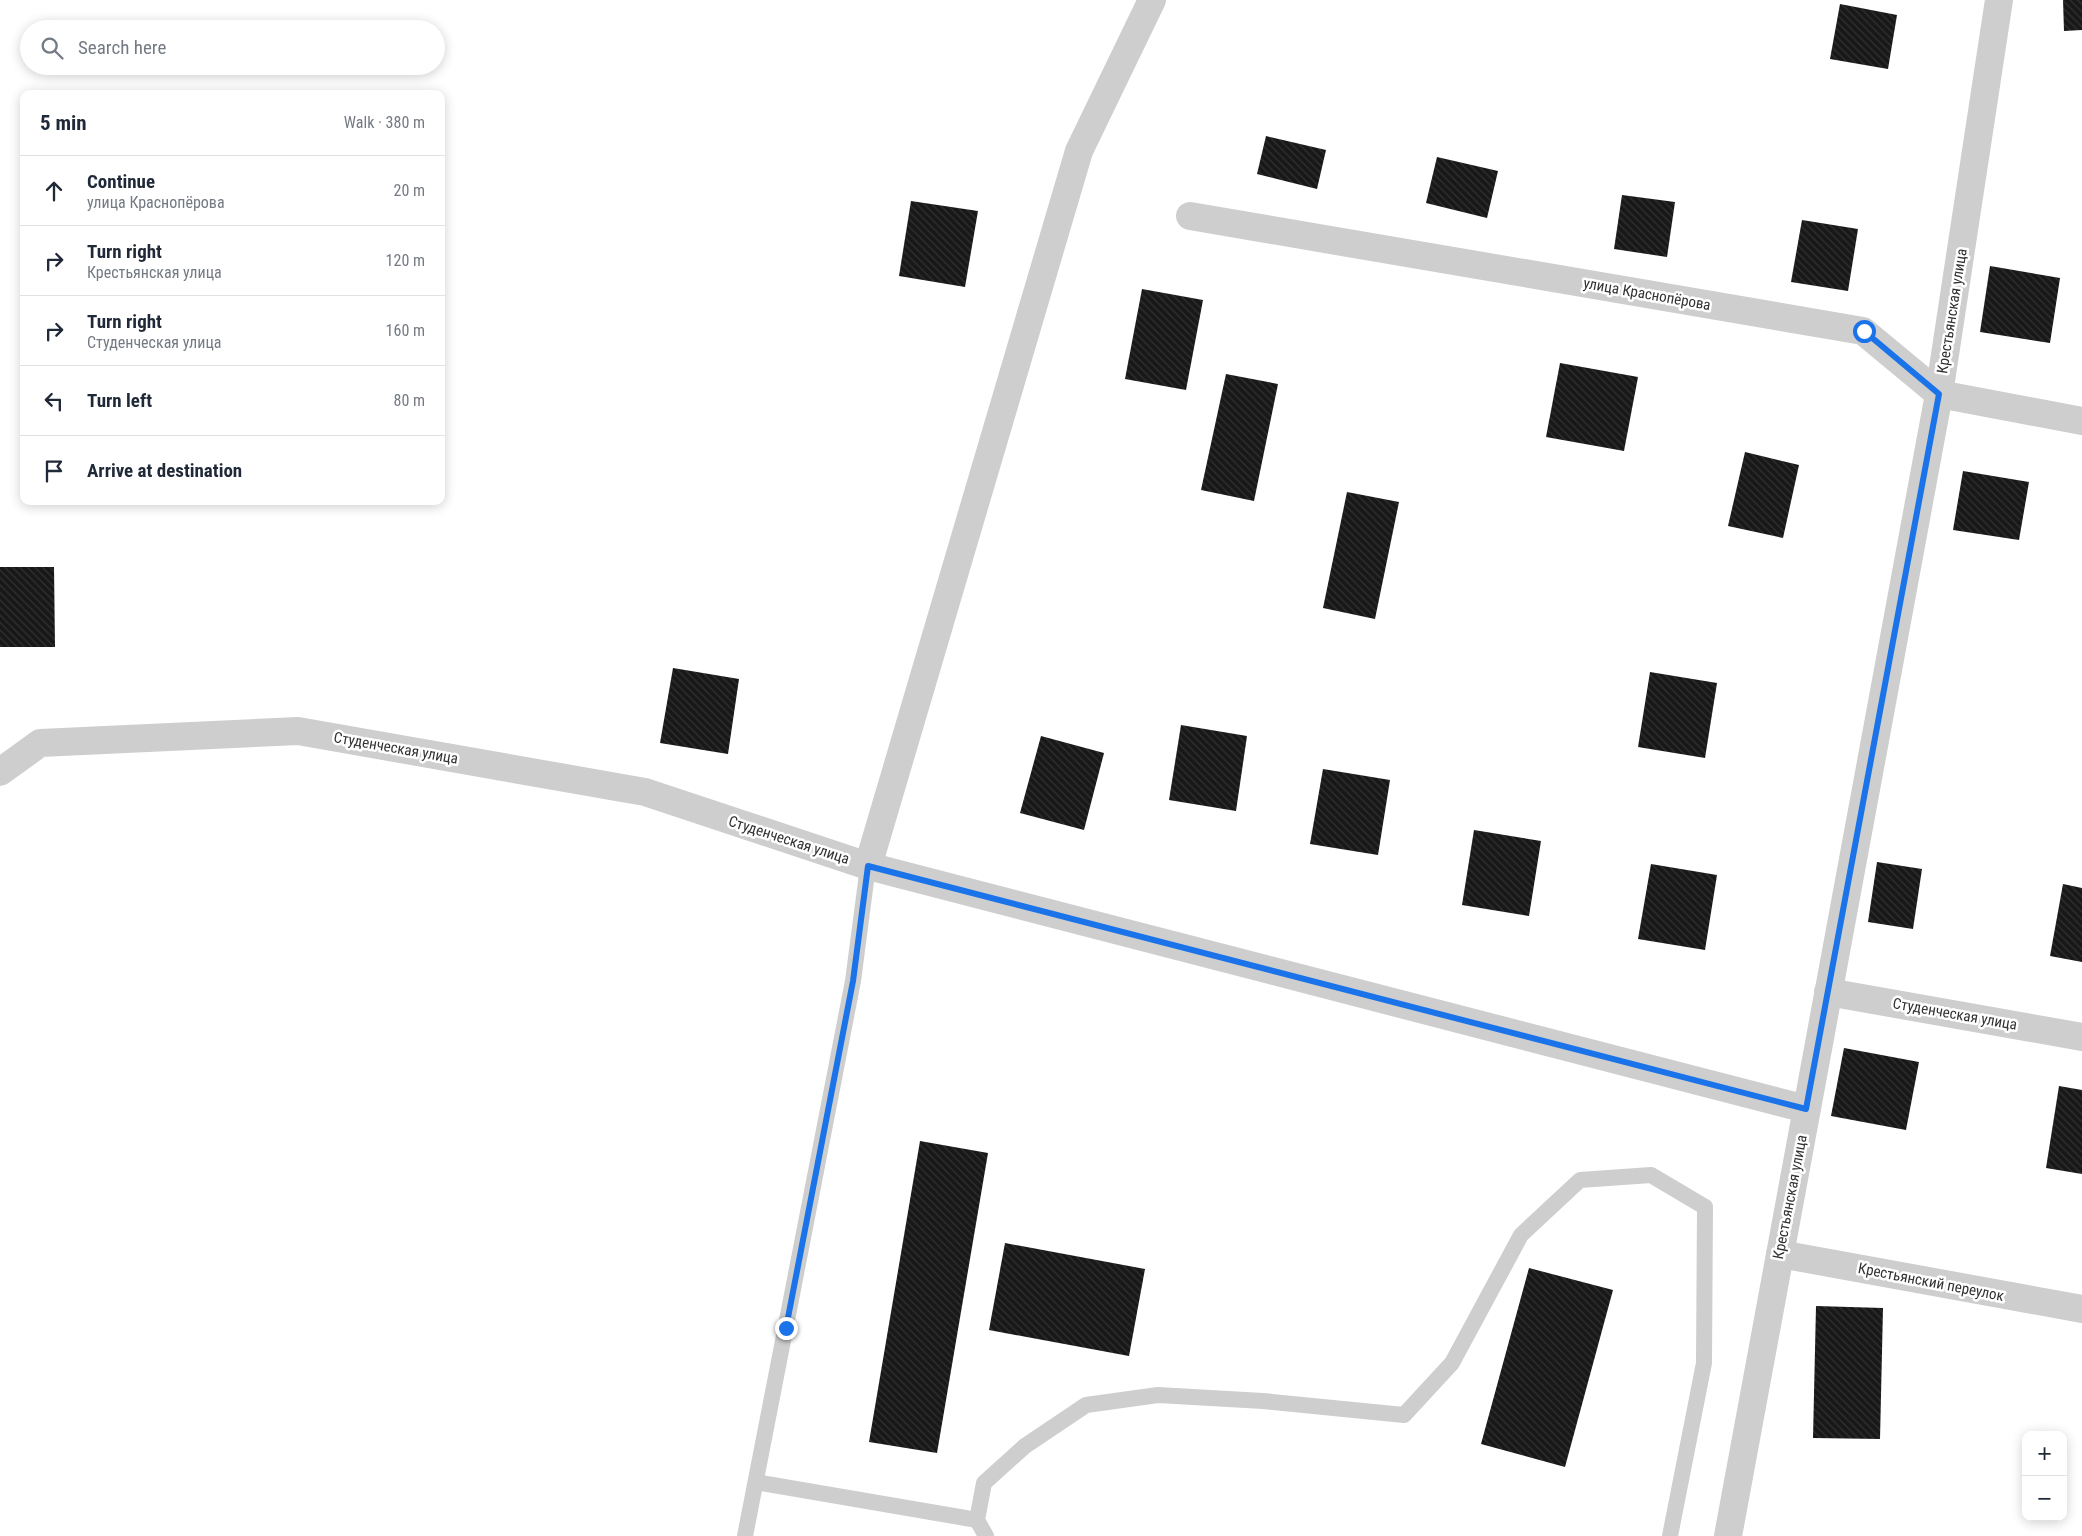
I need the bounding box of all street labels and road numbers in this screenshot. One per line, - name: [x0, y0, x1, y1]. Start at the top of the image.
- street label: Крестьянская улица: [1933, 247, 1971, 375]
- street label: улица Краснопёрова: [1582, 274, 1712, 314]
- street label: Студенческая улица: [332, 728, 460, 768]
- street label: Студенческая улица: [726, 812, 852, 868]
- street label: Студенческая улица: [1891, 994, 2019, 1034]
- street label: Крестьянская улица: [1769, 1133, 1811, 1261]
- street label: Крестьянский переулок: [1857, 1259, 2005, 1305]

